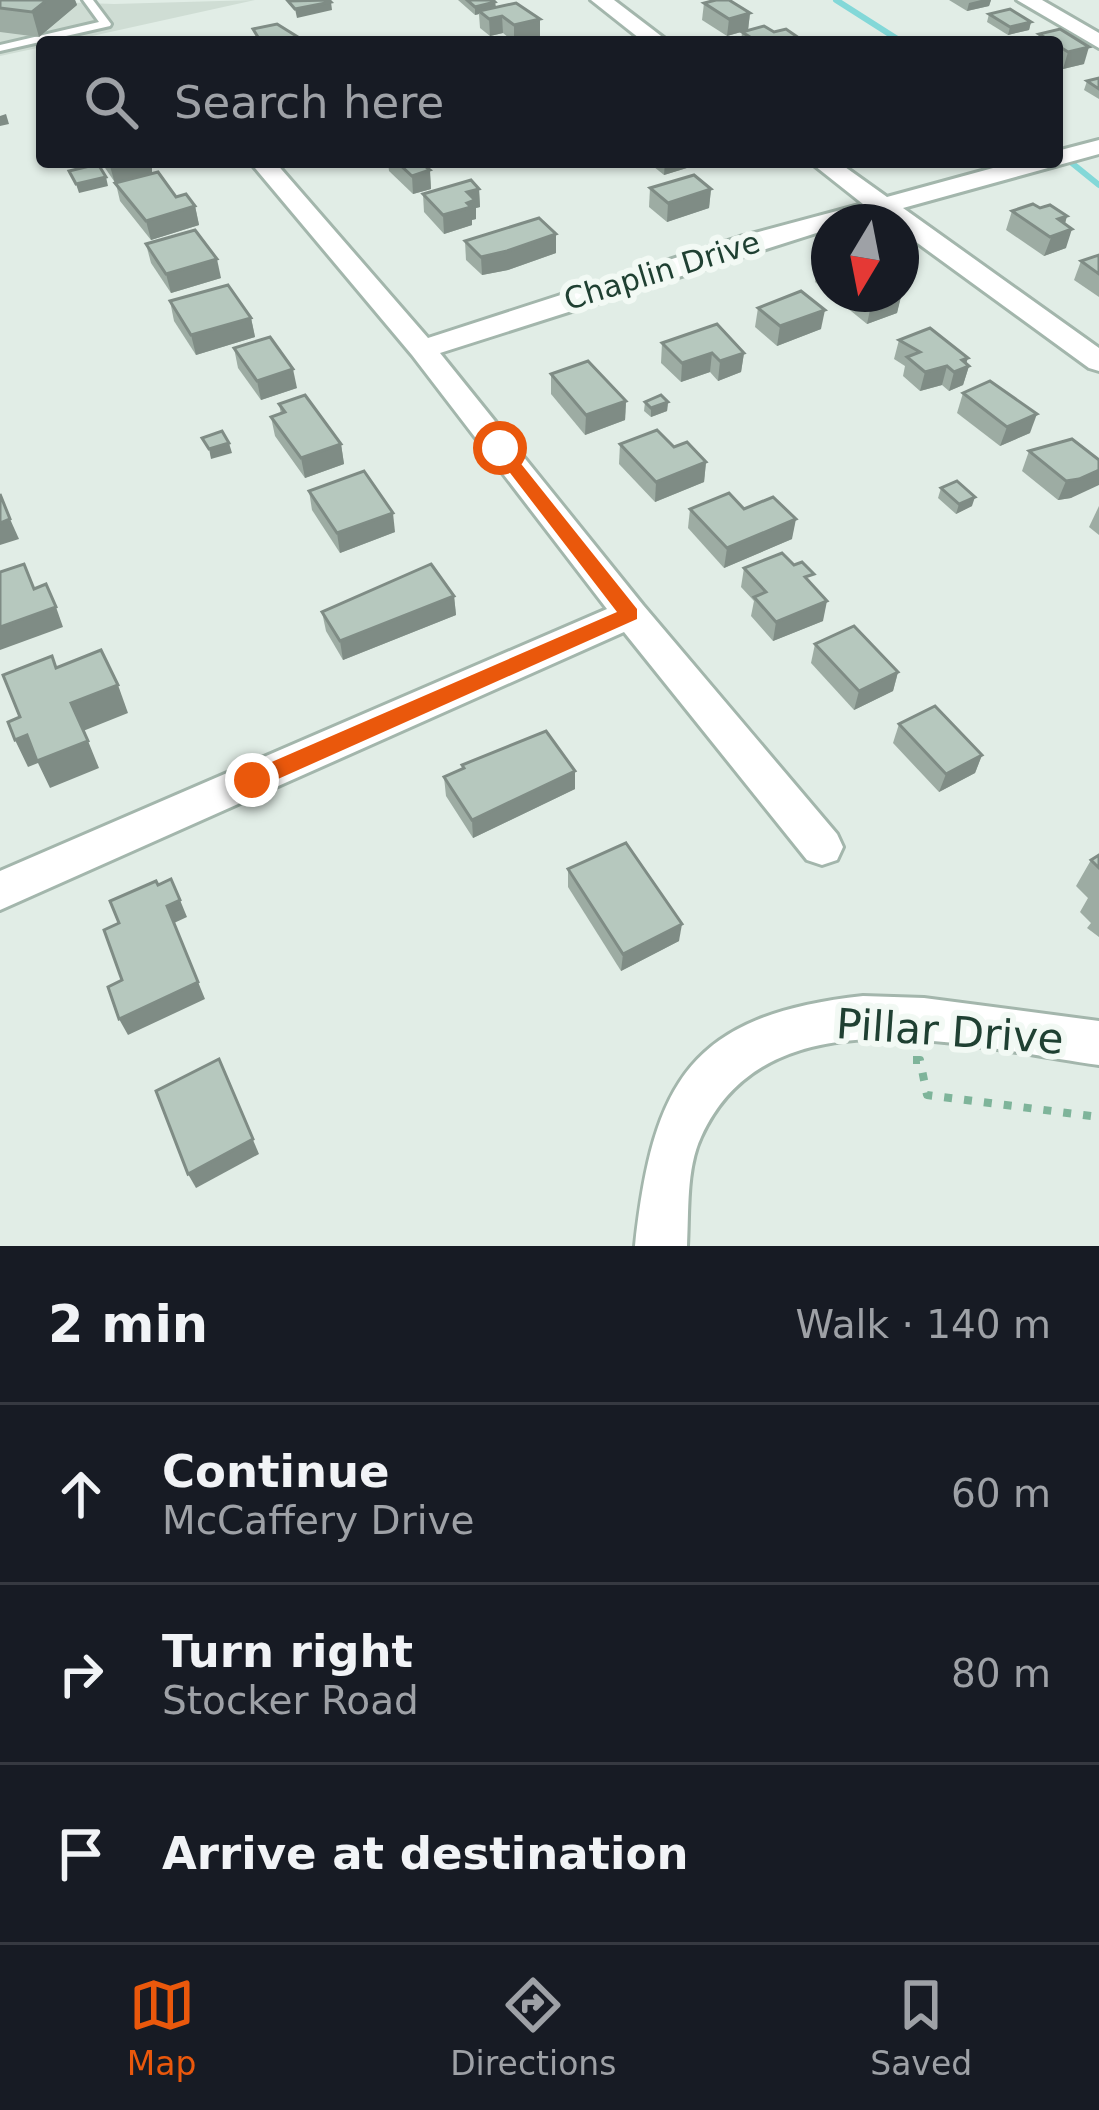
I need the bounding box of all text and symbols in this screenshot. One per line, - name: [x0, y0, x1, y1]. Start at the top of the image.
- search box: [36, 36, 1063, 168]
- icon: search: [78, 69, 144, 135]
- text: Search here: [174, 76, 444, 129]
- north arrow: [811, 204, 919, 312]
- street label: Chaplin Drive: [560, 224, 764, 317]
- route start: [473, 421, 527, 475]
- route end: [225, 753, 279, 807]
- street label: Pillar Drive: [835, 999, 1065, 1064]
- text: 2 min: [48, 1295, 208, 1354]
- text: Walk · 140 m: [796, 1302, 1051, 1347]
- text: Continue: [162, 1445, 390, 1498]
- icon: ahead: [48, 1461, 114, 1527]
- text: 60 m: [951, 1471, 1051, 1516]
- text: McCaffery Drive: [162, 1498, 475, 1543]
- text: Turn right: [162, 1625, 413, 1678]
- icon: right: [48, 1641, 114, 1707]
- text: 80 m: [951, 1651, 1051, 1696]
- text: Stocker Road: [162, 1678, 419, 1723]
- icon: arrive: [48, 1821, 114, 1887]
- text: Arrive at destination: [162, 1827, 688, 1880]
- tab: Map: [127, 1972, 197, 2083]
- tab: Directions: [450, 1972, 616, 2083]
- tab: Saved: [870, 1972, 972, 2083]

